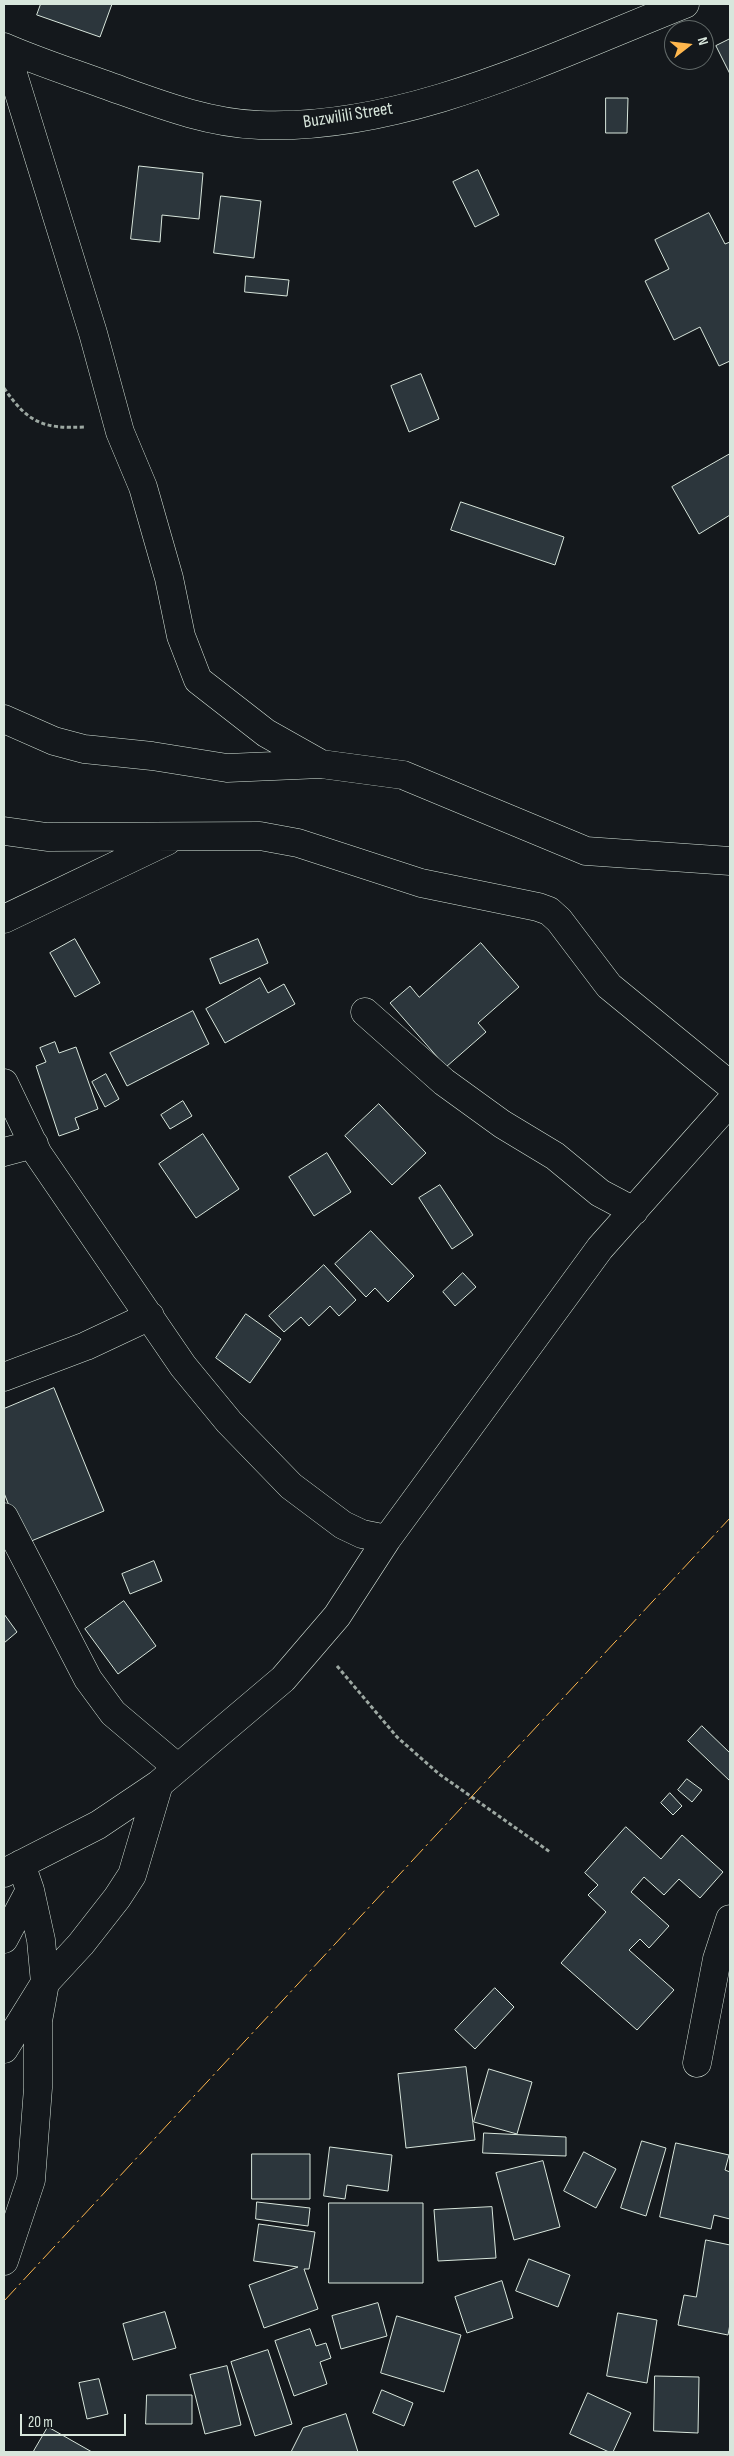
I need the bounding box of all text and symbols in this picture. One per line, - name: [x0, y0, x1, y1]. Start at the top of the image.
- north arrow: [664, 20, 714, 70]
- text: N: [694, 35, 712, 47]
- street label: Buzwilili Street: [302, 98, 394, 134]
- scale bar: [22, 2404, 129, 2436]
- text: 20 m: [28, 2413, 53, 2432]

